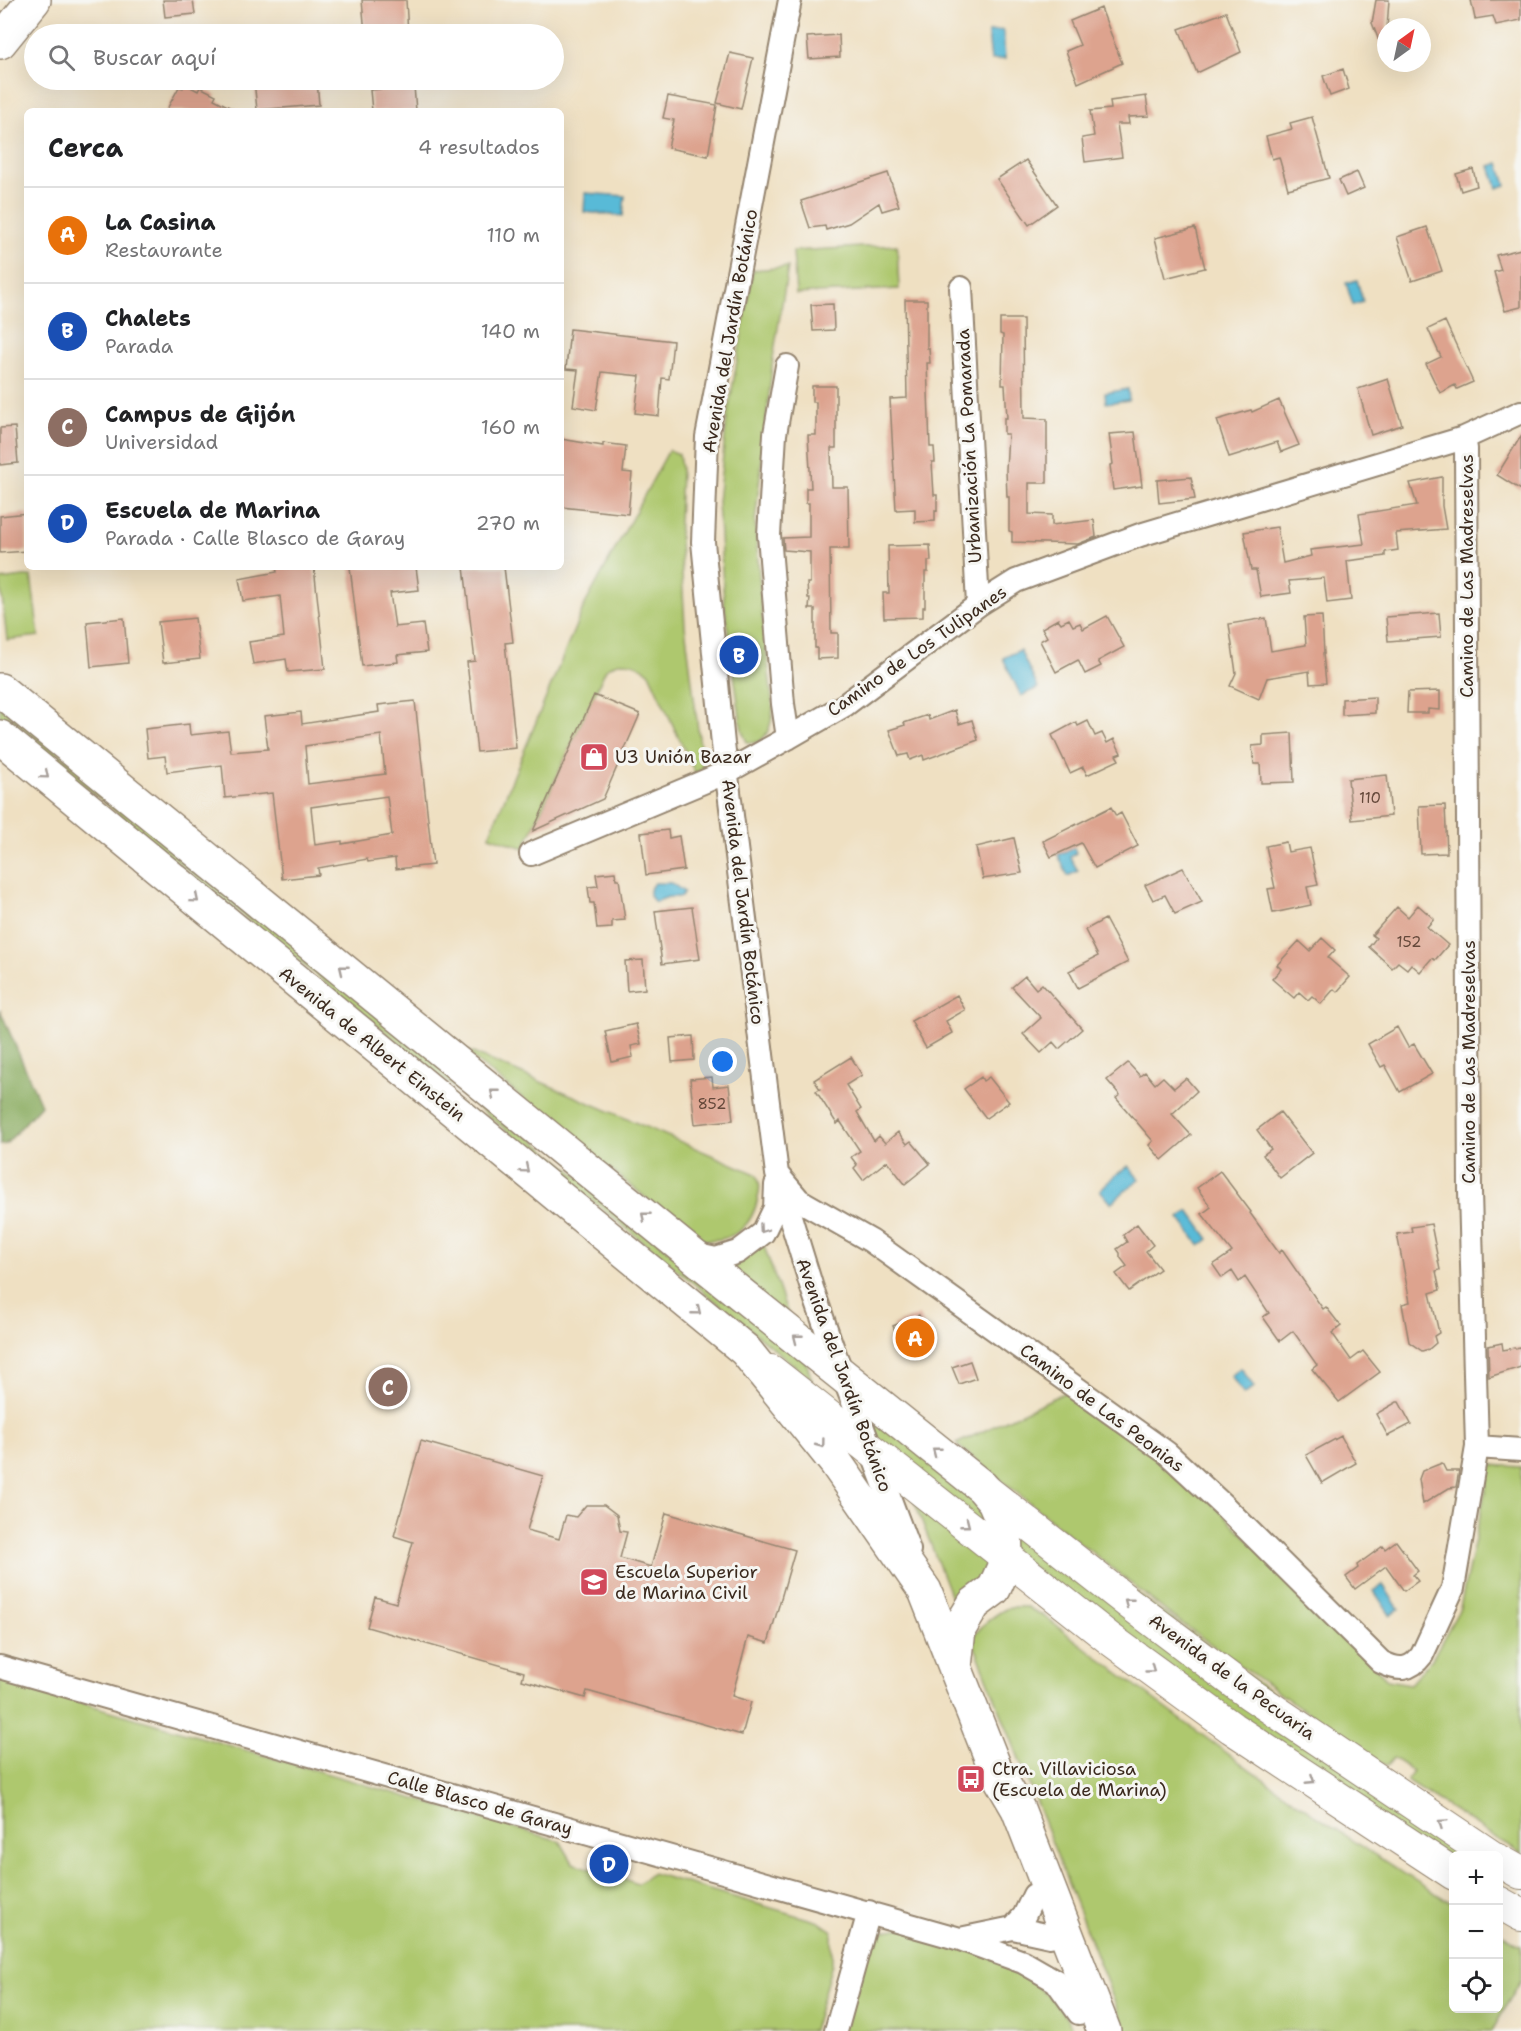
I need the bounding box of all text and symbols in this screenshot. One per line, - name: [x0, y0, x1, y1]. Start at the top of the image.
- north arrow: [1377, 18, 1431, 72]
- search box: [24, 24, 564, 90]
- icon: search: [45, 41, 78, 74]
- text: Buscar aquí: [93, 43, 216, 72]
- text: Cerca: [48, 130, 123, 165]
- text: 4 resultados: [418, 134, 540, 160]
- street label: Avenida del Jardín Botánico: [697, 207, 763, 455]
- text: La Casina: [105, 208, 215, 237]
- text: A: [60, 222, 75, 248]
- text: 110 m: [486, 222, 540, 248]
- text: Restaurante: [105, 237, 223, 263]
- text: Chalets: [105, 304, 191, 333]
- text: B: [61, 318, 74, 344]
- text: 140 m: [481, 318, 540, 344]
- street label: Urbanización La Pomarada: [951, 328, 987, 564]
- text: Parada: [105, 333, 173, 359]
- text: Campus de Gijón: [105, 400, 295, 429]
- text: C: [61, 414, 74, 440]
- text: 160 m: [481, 414, 540, 440]
- text: Universidad: [105, 429, 218, 455]
- street label: Camino de Las Madreselvas: [1455, 454, 1479, 698]
- text: Escuela de Marina: [105, 496, 320, 525]
- text: D: [60, 510, 75, 536]
- text: 270 m: [476, 510, 540, 536]
- text: Parada · Calle Blasco de Garay: [105, 525, 405, 551]
- street label: Camino de Los Tulipanes: [822, 580, 1012, 722]
- pin: B: [720, 632, 758, 678]
- shop icon: U3 Unión Bazar: [578, 741, 610, 773]
- place label: U3 Unión Bazar: [615, 745, 752, 769]
- one-way arrow: [38, 767, 49, 778]
- street label: Avenida del Jardín Botánico: [716, 778, 770, 1026]
- house number: 110: [1359, 788, 1381, 808]
- one-way arrow: [188, 892, 199, 903]
- house number: 152: [1397, 932, 1421, 952]
- street label: Camino de Las Madreselvas: [1457, 940, 1481, 1184]
- street label: Avenida de Albert Einstein: [274, 961, 470, 1127]
- one-way arrow: [338, 966, 349, 977]
- your location: [708, 1047, 737, 1076]
- one-way arrow: [489, 1089, 500, 1100]
- house number: 852: [697, 1094, 727, 1114]
- one-way arrow: [518, 1162, 529, 1173]
- one-way arrow: [640, 1212, 651, 1223]
- one-way arrow: [759, 1223, 770, 1234]
- street label: Avenida del Jardín Botánico: [790, 1255, 898, 1495]
- one-way arrow: [690, 1303, 701, 1314]
- pin: A: [896, 1316, 934, 1360]
- one-way arrow: [793, 1334, 804, 1345]
- street label: Camino de Las Peonias: [1015, 1338, 1189, 1478]
- pin: C: [368, 1364, 408, 1410]
- one-way arrow: [814, 1438, 825, 1449]
- one-way arrow: [931, 1448, 942, 1459]
- one-way arrow: [959, 1516, 970, 1527]
- place label: Escuela Superior de Marina Civil: [615, 1560, 758, 1605]
- school or university icon: Escuela Superior de Marina Civil: [578, 1566, 610, 1598]
- one-way arrow: [1124, 1598, 1135, 1609]
- street label: Avenida de la Pecuaria: [1144, 1608, 1320, 1746]
- one-way arrow: [1145, 1662, 1156, 1673]
- place label: Ctra. Villaviciosa (Escuela de Marina): [992, 1757, 1167, 1802]
- bus stop icon: Ctra. Villaviciosa (Escuela de Marina): [955, 1763, 987, 1795]
- street label: Calle Blasco de Garay: [385, 1765, 575, 1841]
- one-way arrow: [1304, 1773, 1315, 1784]
- one-way arrow: [1438, 1819, 1449, 1830]
- pin: D: [590, 1842, 628, 1886]
- map controls: [1449, 1851, 1503, 2013]
- button: +: [1449, 1851, 1503, 1905]
- button: −: [1449, 1905, 1503, 1959]
- button: locate: [1449, 1959, 1503, 2013]

